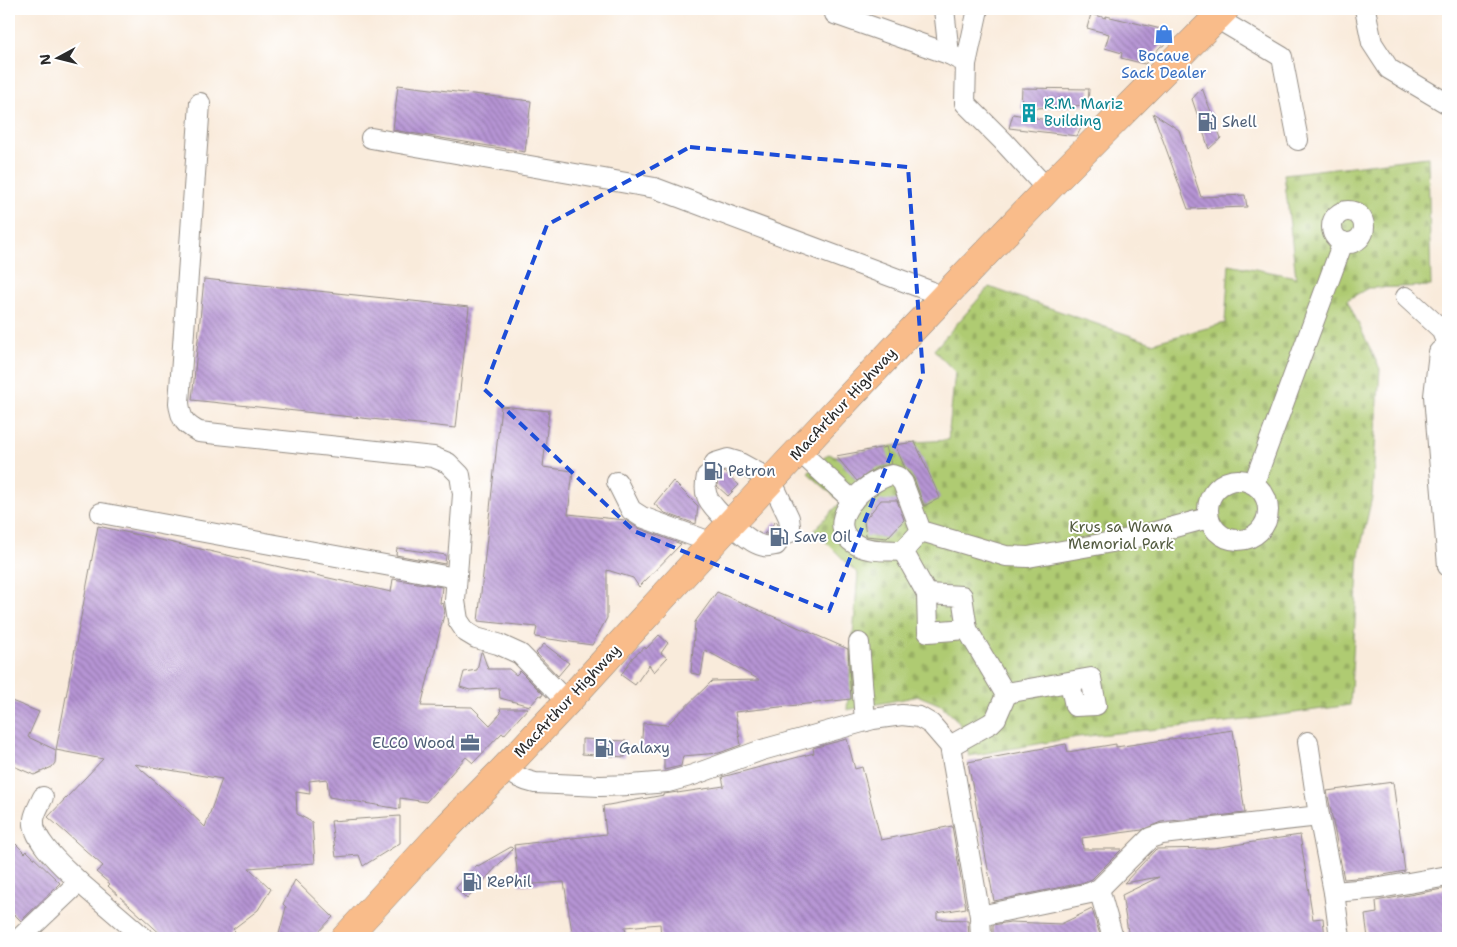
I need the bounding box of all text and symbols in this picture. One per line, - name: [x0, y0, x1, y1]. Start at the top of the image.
- shop icon: Bocaue Sack Dealer: [1153, 23, 1175, 45]
- north arrow: [32, 32, 82, 82]
- place label: Bocaue Sack Dealer: [1121, 46, 1207, 83]
- text: N: [35, 53, 55, 66]
- place label: R.M. Mariz Building: [1044, 94, 1124, 131]
- building icon: R.M. Mariz Building: [1018, 102, 1040, 124]
- fuel station icon: Shell: [1196, 111, 1218, 133]
- place label: Shell: [1222, 112, 1257, 132]
- street label: MacArthur Highway: [785, 343, 901, 465]
- fuel station icon: Petron: [702, 460, 724, 482]
- place label: Petron: [728, 461, 775, 481]
- park label: Krus sa Wawa Memorial Park: [1068, 517, 1174, 554]
- fuel station icon: Save Oil: [768, 526, 790, 548]
- place label: Save Oil: [794, 527, 852, 547]
- street label: MacArthur Highway: [509, 640, 625, 762]
- office icon: ELCO Wood: [459, 732, 481, 754]
- place label: ELCO Wood: [372, 733, 455, 753]
- fuel station icon: Galaxy: [593, 737, 615, 759]
- place label: Galaxy: [619, 738, 670, 758]
- fuel station icon: RePhil: [461, 871, 483, 893]
- place label: RePhil: [487, 872, 532, 892]

